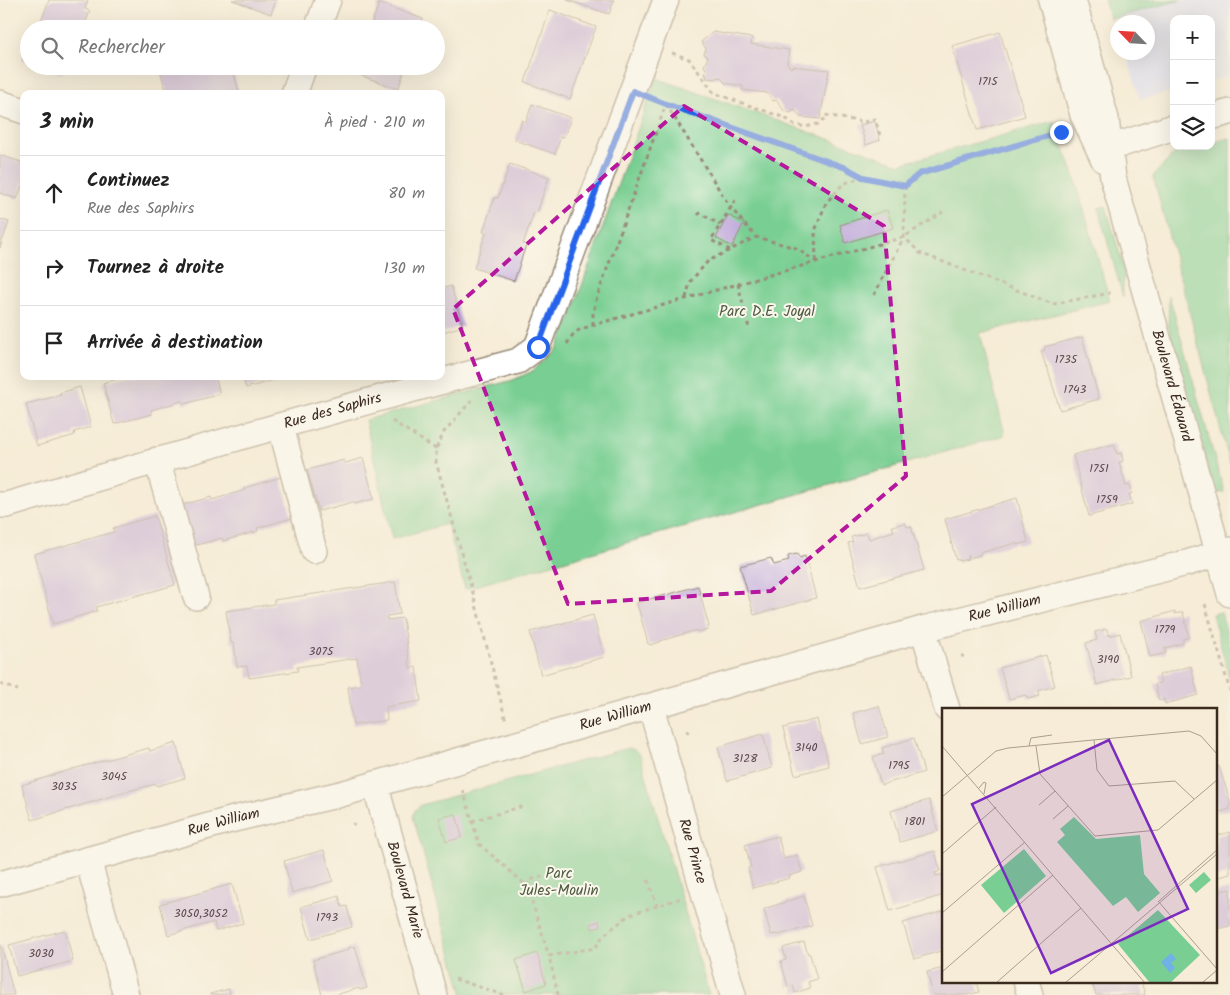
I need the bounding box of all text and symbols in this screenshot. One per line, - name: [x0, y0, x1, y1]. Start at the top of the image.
- north arrow: [1110, 15, 1155, 60]
- map controls: [1170, 15, 1215, 150]
- button: +: [1170, 15, 1215, 60]
- search box: [20, 20, 445, 75]
- text: Rechercher: [78, 33, 165, 63]
- icon: search: [38, 34, 66, 62]
- button: −: [1170, 60, 1215, 105]
- house number: 1715: [978, 72, 999, 91]
- button: layers: [1170, 105, 1215, 150]
- text: 3 min: [40, 106, 94, 139]
- text: À pied · 210 m: [324, 110, 425, 135]
- route end: [1050, 121, 1073, 144]
- text: Continuez: [87, 166, 170, 196]
- icon: ahead: [40, 179, 68, 207]
- text: 80 m: [388, 181, 425, 206]
- text: Rue des Saphirs: [87, 196, 194, 221]
- text: Tournez à droite: [87, 253, 224, 283]
- icon: right: [40, 254, 68, 282]
- text: 130 m: [384, 256, 425, 281]
- park label: Parc D.E. Joyal: [719, 300, 815, 324]
- street label: Boulevard Édouard: [1144, 327, 1199, 445]
- text: Arrivée à destination: [87, 328, 263, 358]
- icon: arrive: [40, 329, 68, 357]
- route start: [527, 336, 550, 359]
- house number: 1735: [1055, 350, 1079, 369]
- house number: 1743: [1064, 380, 1087, 399]
- street label: Rue des Saphirs: [281, 386, 385, 436]
- house number: 1751: [1089, 459, 1109, 478]
- house number: 1759: [1096, 490, 1118, 509]
- street label: Rue William: [966, 588, 1044, 629]
- house number: 1779: [1155, 620, 1175, 639]
- house number: 3075: [309, 642, 335, 661]
- house number: 3190: [1097, 650, 1119, 669]
- street label: Rue William: [577, 695, 654, 738]
- inset map: [942, 708, 1218, 982]
- house number: 3140: [794, 738, 818, 757]
- house number: 3128: [733, 749, 758, 768]
- house number: 1795: [888, 756, 911, 775]
- house number: 3045: [101, 767, 129, 786]
- house number: 3035: [51, 777, 79, 796]
- street label: Rue William: [185, 801, 262, 843]
- house number: 1801: [905, 812, 926, 831]
- street label: Rue Prince: [671, 816, 713, 887]
- street label: Boulevard Marie: [380, 838, 430, 942]
- park label: Parc Jules-Moulin: [519, 862, 599, 903]
- house number: 3050,3052: [174, 904, 228, 923]
- house number: 1793: [316, 908, 338, 927]
- house number: 3030: [28, 944, 54, 963]

